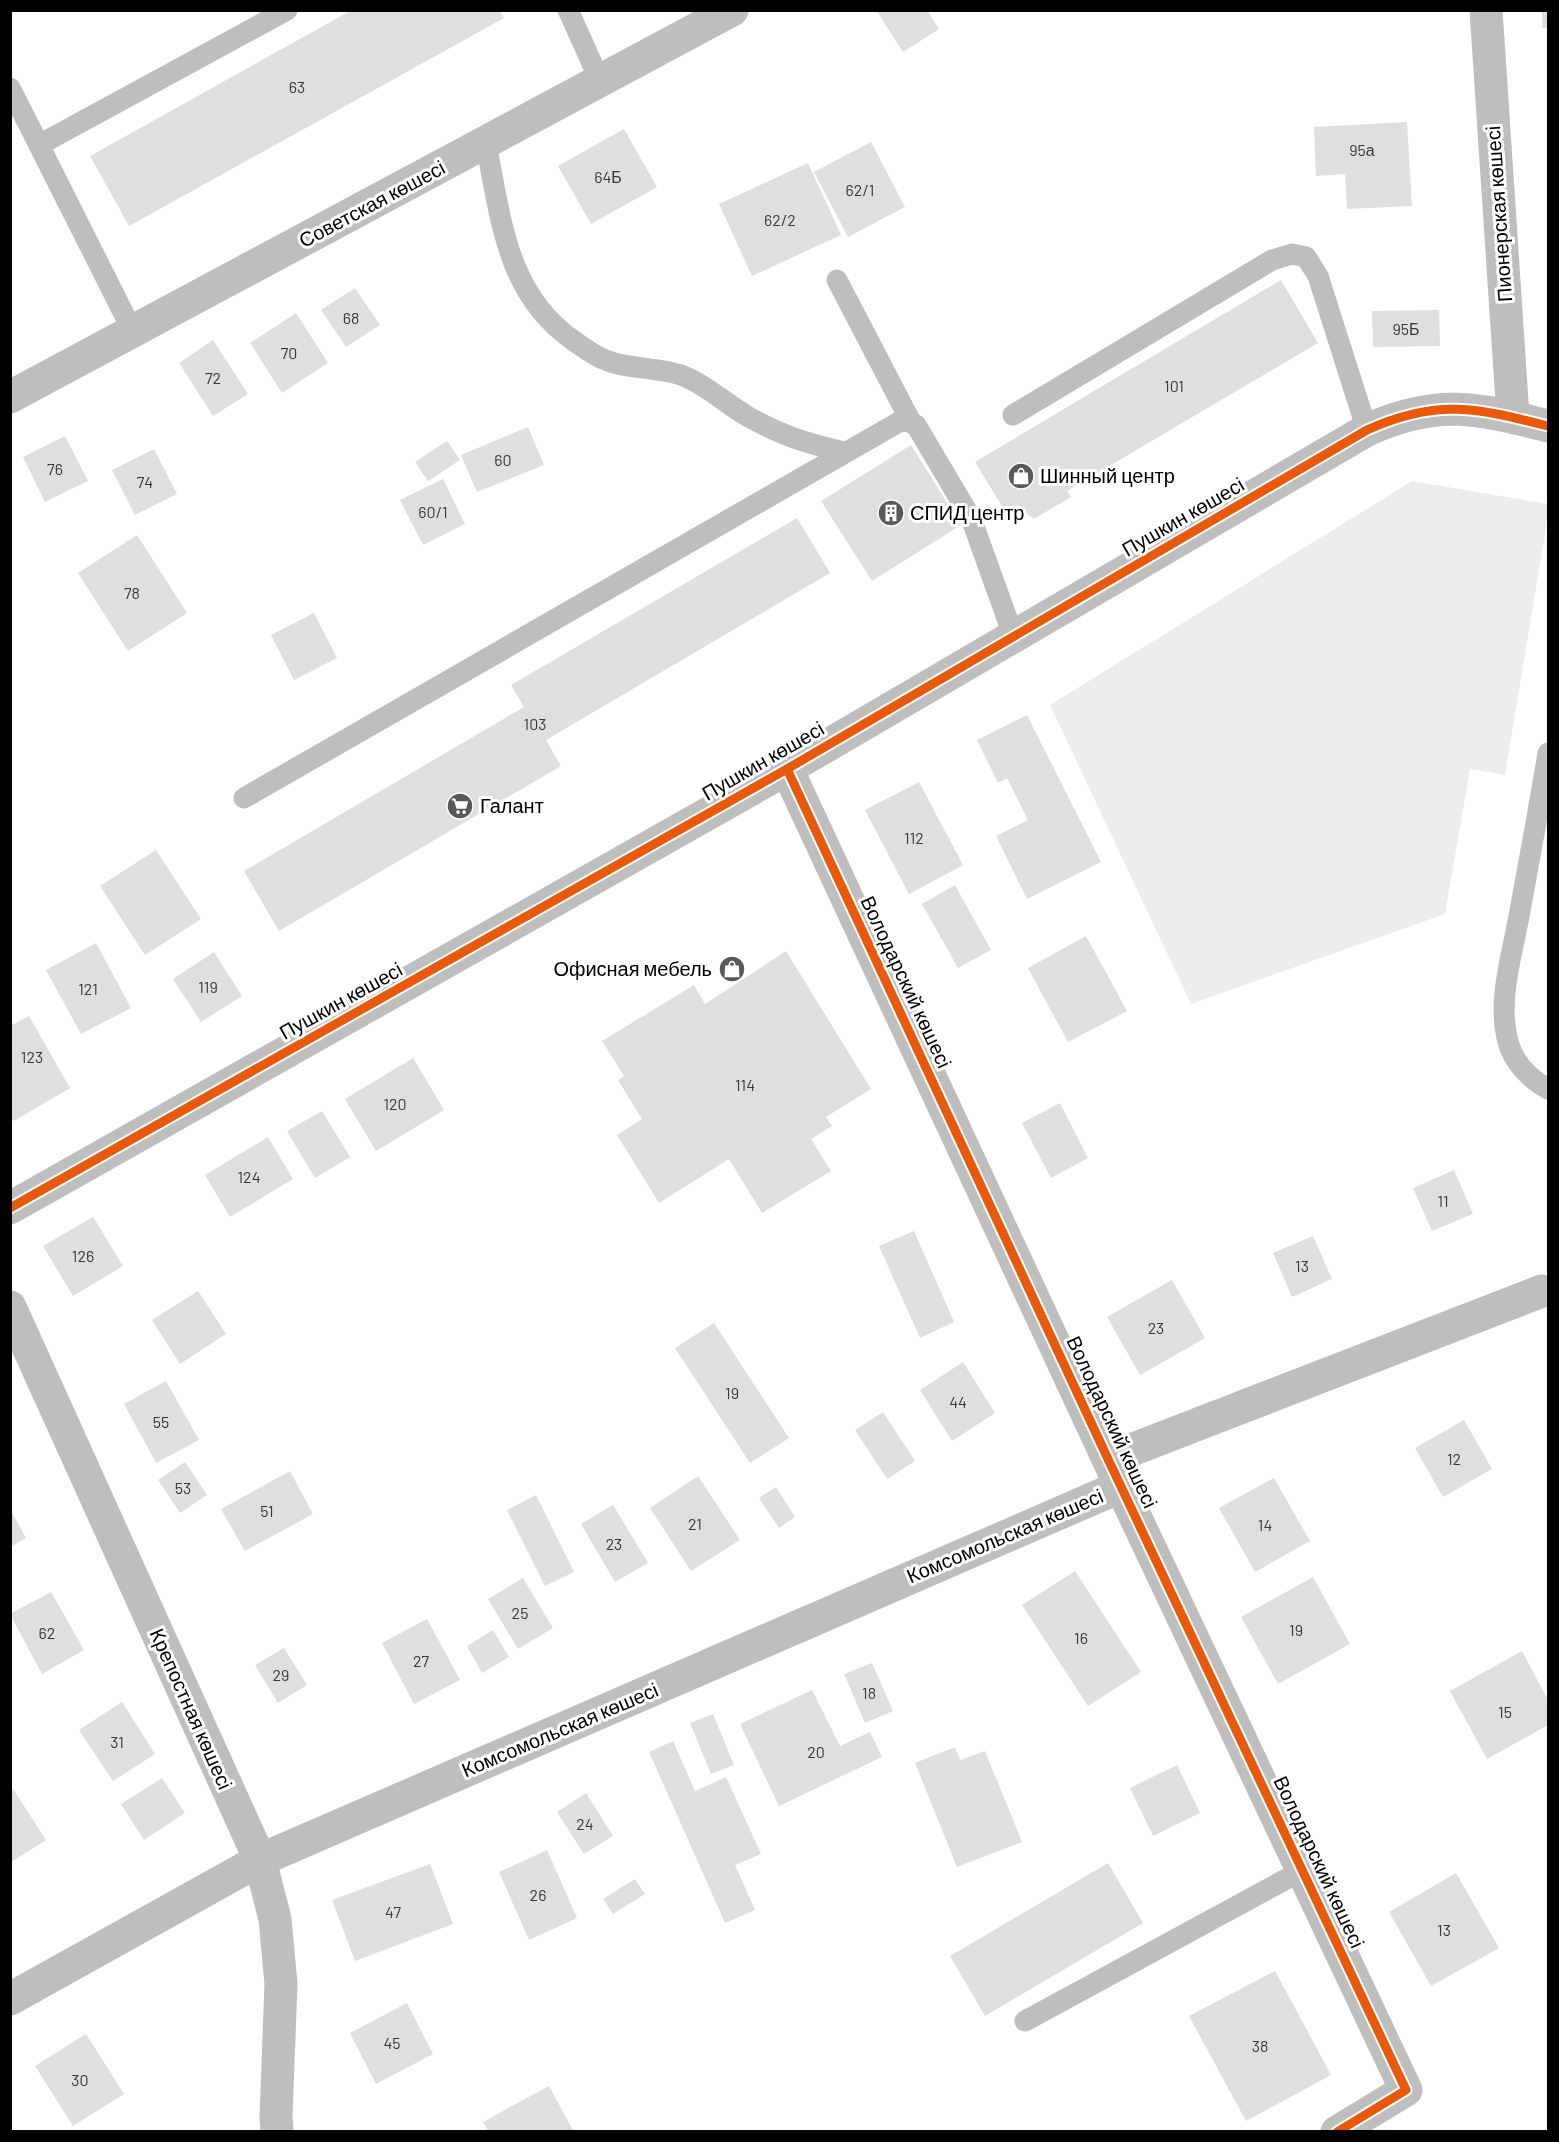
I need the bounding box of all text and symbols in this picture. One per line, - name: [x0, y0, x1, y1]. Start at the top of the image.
- house number: 63: [289, 77, 305, 96]
- street label: Пионерская көшесі: [1480, 125, 1516, 303]
- house number: 95а: [1349, 140, 1375, 159]
- street label: Советская көшесі: [294, 154, 449, 252]
- house number: 64Б: [594, 167, 622, 186]
- house number: 62/1: [846, 180, 874, 199]
- house number: 62/2: [764, 210, 796, 229]
- house number: 68: [343, 308, 359, 327]
- house number: 95Б: [1392, 319, 1420, 338]
- house number: 70: [281, 343, 297, 362]
- house number: 72: [205, 368, 221, 387]
- house number: 101: [1164, 376, 1184, 395]
- house number: 60: [494, 450, 512, 469]
- house number: 76: [47, 459, 63, 478]
- shop icon: Шинный центр: [1006, 461, 1036, 491]
- place label: Шинный центр: [1040, 463, 1175, 487]
- house number: 74: [137, 472, 153, 491]
- street label: Пушкин көшесі: [1117, 472, 1248, 561]
- building icon: СПИД центр: [876, 498, 906, 528]
- place label: СПИД центр: [910, 500, 1024, 524]
- house number: 60/1: [418, 502, 448, 521]
- house number: 78: [124, 583, 140, 602]
- house number: 103: [524, 714, 546, 733]
- street label: Пушкин көшесі: [697, 716, 828, 805]
- supermarket icon: Галант: [445, 791, 475, 821]
- place label: Галант: [480, 793, 544, 817]
- house number: 112: [904, 828, 924, 847]
- street label: Володарский көшесі: [856, 892, 957, 1071]
- shop icon: Офисная мебель: [717, 954, 747, 984]
- street label: Пушкин көшесі: [275, 956, 406, 1044]
- place label: Офисная мебель: [553, 956, 712, 980]
- house number: 119: [198, 977, 218, 996]
- house number: 121: [78, 979, 98, 998]
- house number: 123: [21, 1047, 43, 1066]
- house number: 114: [735, 1075, 755, 1094]
- house number: 120: [383, 1094, 407, 1113]
- house number: 124: [238, 1167, 261, 1186]
- house number: 11: [1437, 1191, 1449, 1210]
- house number: 126: [72, 1246, 94, 1265]
- house number: 13: [1295, 1256, 1309, 1275]
- house number: 23: [1148, 1318, 1164, 1337]
- street label: Володарский көшесі: [1062, 1332, 1163, 1511]
- house number: 19: [725, 1383, 739, 1402]
- house number: 44: [949, 1392, 967, 1411]
- house number: 55: [153, 1412, 169, 1431]
- house number: 12: [1447, 1449, 1461, 1468]
- house number: 53: [175, 1478, 191, 1497]
- street label: Комсомольская көшесі: [903, 1483, 1106, 1587]
- house number: 51: [260, 1501, 274, 1520]
- house number: 21: [688, 1514, 702, 1533]
- house number: 14: [1258, 1515, 1272, 1534]
- house number: 23: [606, 1534, 622, 1553]
- house number: 25: [512, 1603, 528, 1622]
- house number: 19: [1289, 1620, 1303, 1639]
- house number: 62: [39, 1623, 55, 1642]
- street label: Крепостная көшесі: [146, 1624, 238, 1793]
- house number: 16: [1074, 1628, 1088, 1647]
- house number: 27: [413, 1651, 429, 1670]
- house number: 29: [273, 1665, 289, 1684]
- street label: Комсомольская көшесі: [458, 1677, 661, 1781]
- house number: 18: [862, 1683, 876, 1702]
- house number: 15: [1498, 1702, 1512, 1721]
- house number: 31: [110, 1732, 124, 1751]
- house number: 20: [807, 1742, 825, 1761]
- street label: Володарский көшесі: [1269, 1772, 1370, 1951]
- house number: 24: [576, 1814, 594, 1833]
- house number: 26: [530, 1885, 546, 1904]
- house number: 47: [385, 1902, 401, 1921]
- house number: 13: [1437, 1920, 1451, 1939]
- house number: 45: [383, 2033, 401, 2052]
- house number: 38: [1252, 2036, 1268, 2055]
- house number: 30: [71, 2070, 89, 2089]

